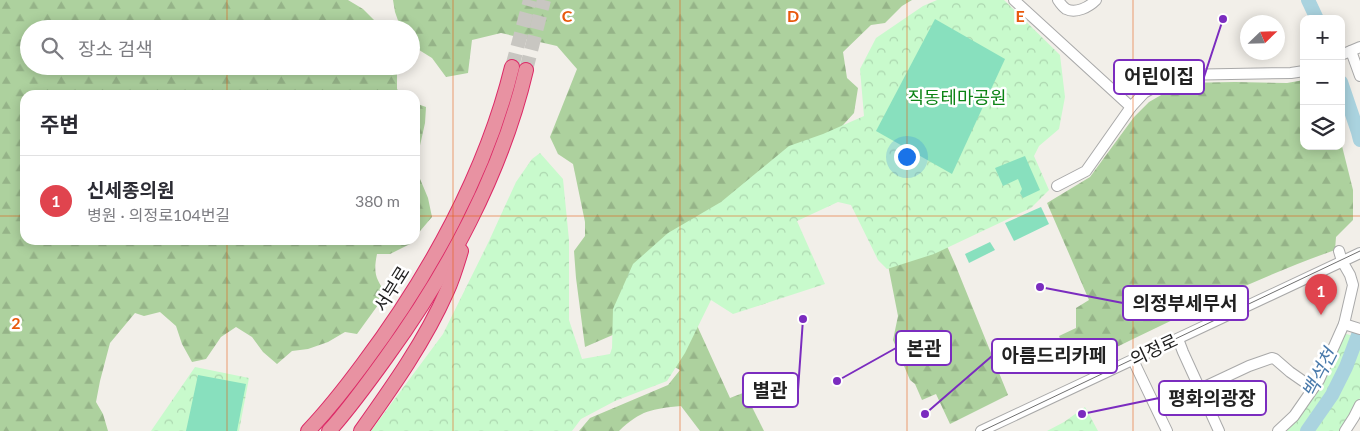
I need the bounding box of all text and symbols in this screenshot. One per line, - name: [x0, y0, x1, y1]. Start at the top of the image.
- text: C: [562, 6, 573, 25]
- text: D: [787, 6, 799, 25]
- text: E: [1015, 6, 1025, 25]
- north arrow: [1240, 15, 1285, 60]
- map controls: [1300, 15, 1345, 150]
- button: +: [1300, 15, 1345, 60]
- search box: [20, 20, 420, 75]
- icon: search: [38, 34, 66, 62]
- text: 장소 검색: [78, 37, 153, 60]
- callout: 어린이집: [1114, 60, 1204, 94]
- button: −: [1300, 60, 1345, 105]
- text: 어린이집: [1124, 64, 1194, 87]
- park label: 직동테마공원: [907, 86, 1007, 108]
- button: layers: [1300, 105, 1345, 150]
- text: 주변: [40, 111, 79, 136]
- your location: [894, 144, 920, 170]
- text: 신세종의원: [87, 178, 174, 201]
- text: 1: [51, 191, 61, 210]
- text: 380 m: [355, 191, 400, 210]
- text: 병원 · 의정로104번길: [87, 205, 230, 224]
- street label: 서부로: [369, 262, 414, 315]
- pin: 1: [1305, 274, 1337, 315]
- callout: 의정부세무서: [1123, 286, 1248, 320]
- text: 의정부세무서: [1133, 291, 1237, 314]
- text: 2: [11, 313, 21, 332]
- street label: 의정로: [1126, 329, 1181, 370]
- callout: 본관: [896, 331, 951, 365]
- text: 본관: [907, 336, 942, 359]
- callout: 아름드리카페: [992, 339, 1117, 373]
- text: 아름드리카페: [1002, 343, 1106, 366]
- water label: 백석천: [1296, 343, 1341, 401]
- callout: 별관: [743, 373, 798, 407]
- text: 별관: [753, 378, 788, 401]
- callout: 평화의광장: [1159, 381, 1266, 415]
- text: 평화의광장: [1168, 386, 1256, 409]

